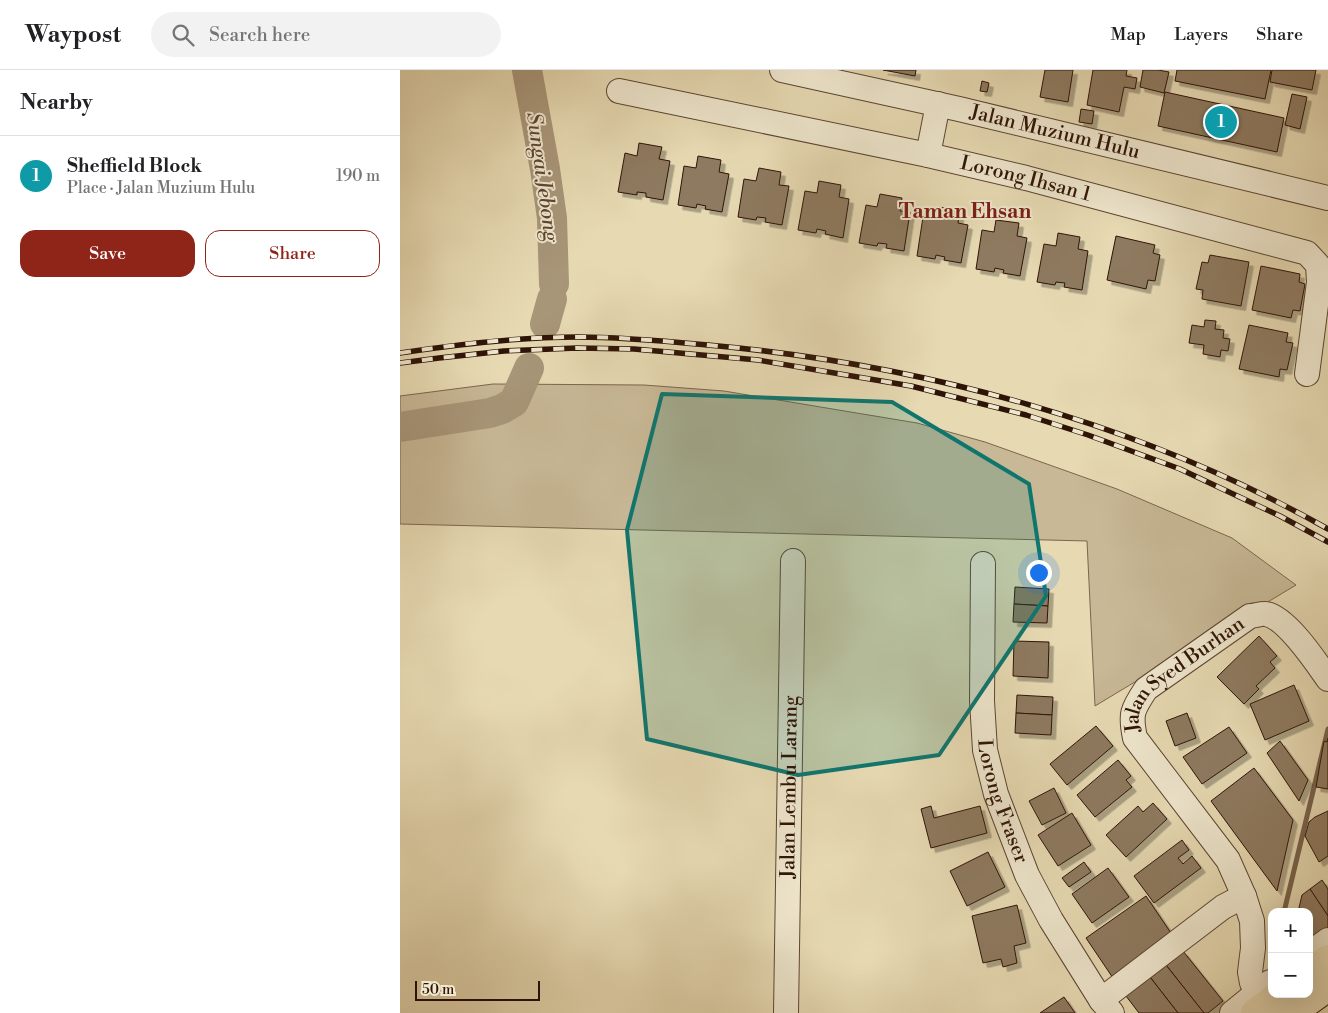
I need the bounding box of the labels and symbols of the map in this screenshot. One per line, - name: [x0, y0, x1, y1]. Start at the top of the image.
- street label: Jalan Muzium Hulu: [967, 99, 1143, 165]
- pin: 1: [1205, 103, 1237, 141]
- water label: Sungai Jebong: [520, 111, 564, 244]
- street label: Lorong Ihsan 1: [958, 151, 1094, 207]
- district label: Taman Ehsan: [899, 199, 1031, 225]
- your location: [1026, 560, 1052, 586]
- street label: Jalan Syed Burhan: [1120, 611, 1250, 735]
- street label: Jalan Lembu Larang: [776, 695, 803, 880]
- street label: Lorong Fraser: [972, 738, 1034, 867]
- scale bar: [415, 978, 540, 1001]

